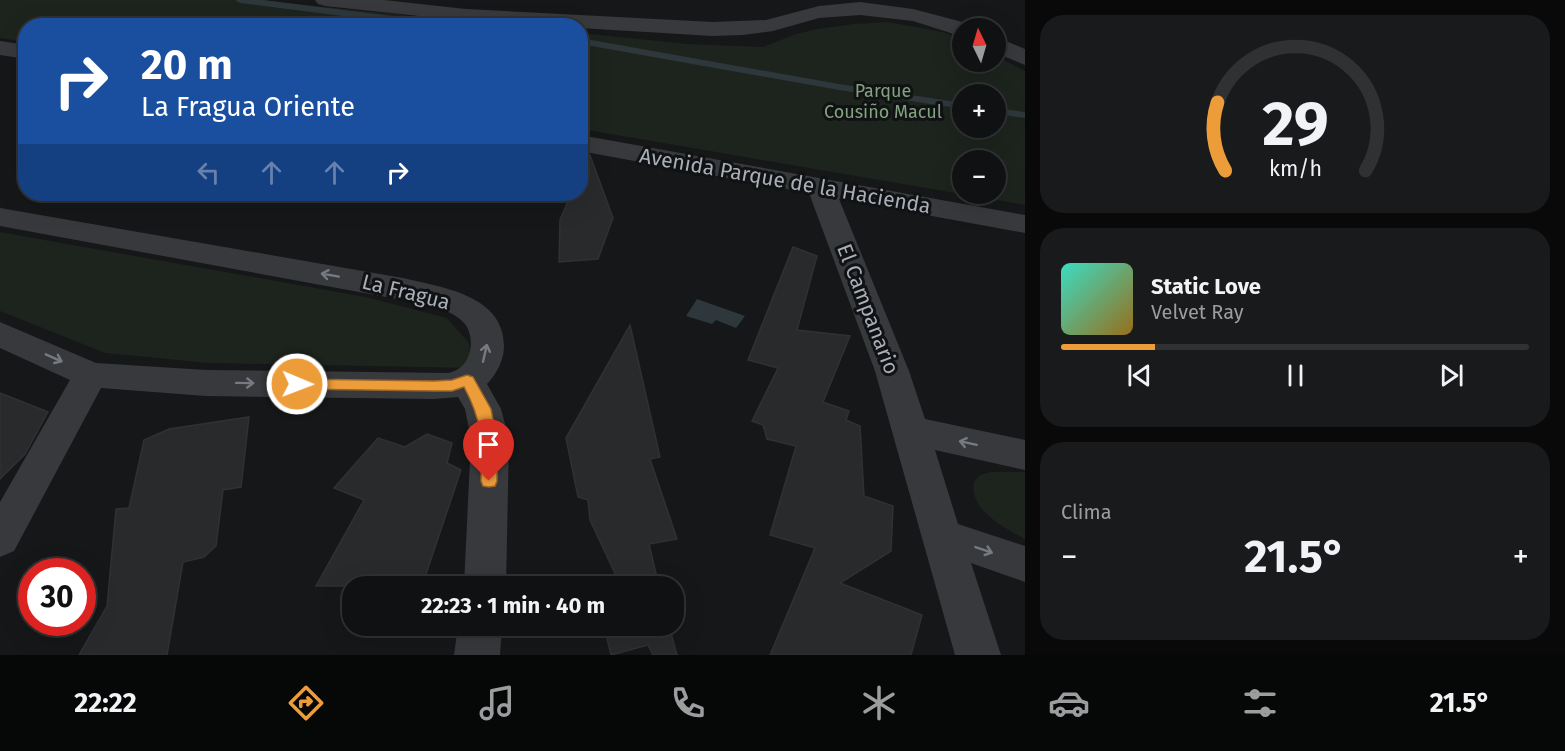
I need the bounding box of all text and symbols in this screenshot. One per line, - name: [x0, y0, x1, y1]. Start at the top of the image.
- north arrow: [952, 18, 1006, 72]
- map controls: [952, 18, 1006, 204]
- text: 20 m: [141, 40, 233, 90]
- icon: right: [42, 42, 120, 120]
- park label: Parque Cousiño Macul: [824, 80, 942, 123]
- button: +: [952, 84, 1006, 138]
- text: 29: [1262, 87, 1328, 162]
- text: La Fragua Oriente: [141, 91, 355, 123]
- street label: Avenida Parque de la Hacienda: [637, 143, 933, 219]
- button: −: [952, 150, 1006, 204]
- icon: left: [192, 156, 225, 189]
- icon: ahead: [255, 156, 288, 189]
- icon: ahead: [318, 156, 351, 189]
- icon: right: [381, 156, 414, 189]
- text: km/h: [1268, 157, 1322, 183]
- street label: El Campanario: [831, 240, 905, 378]
- one-way arrow: [321, 269, 340, 280]
- street label: La Fragua: [359, 269, 453, 315]
- text: Static Love: [1151, 273, 1261, 300]
- text: Velvet Ray: [1151, 300, 1244, 324]
- one-way arrow: [480, 344, 491, 363]
- position arrow: [265, 352, 329, 416]
- one-way arrow: [44, 353, 62, 364]
- icon: previous: [1123, 359, 1156, 392]
- icon: pause: [1279, 359, 1312, 392]
- icon: next: [1435, 359, 1468, 392]
- one-way arrow: [234, 377, 254, 389]
- pin: [463, 419, 514, 481]
- icon: arrive: [472, 428, 505, 461]
- one-way arrow: [959, 437, 979, 448]
- text: Clima: [1061, 500, 1112, 524]
- text: 21.5°: [1244, 530, 1346, 584]
- text: −: [1061, 537, 1078, 577]
- text: +: [1513, 537, 1529, 577]
- one-way arrow: [974, 545, 993, 556]
- speed limit sign: 30: [18, 558, 96, 636]
- text: 22:23 · 1 min · 40 m: [421, 592, 605, 619]
- icon: directions: [285, 682, 327, 724]
- icon: music: [476, 682, 518, 724]
- icon: phone: [667, 682, 709, 724]
- icon: climate: [858, 682, 900, 724]
- icon: car: [1048, 682, 1090, 724]
- icon: filters: [1239, 682, 1281, 724]
- text: 22:22: [74, 687, 137, 719]
- text: 21.5°: [1430, 687, 1491, 719]

